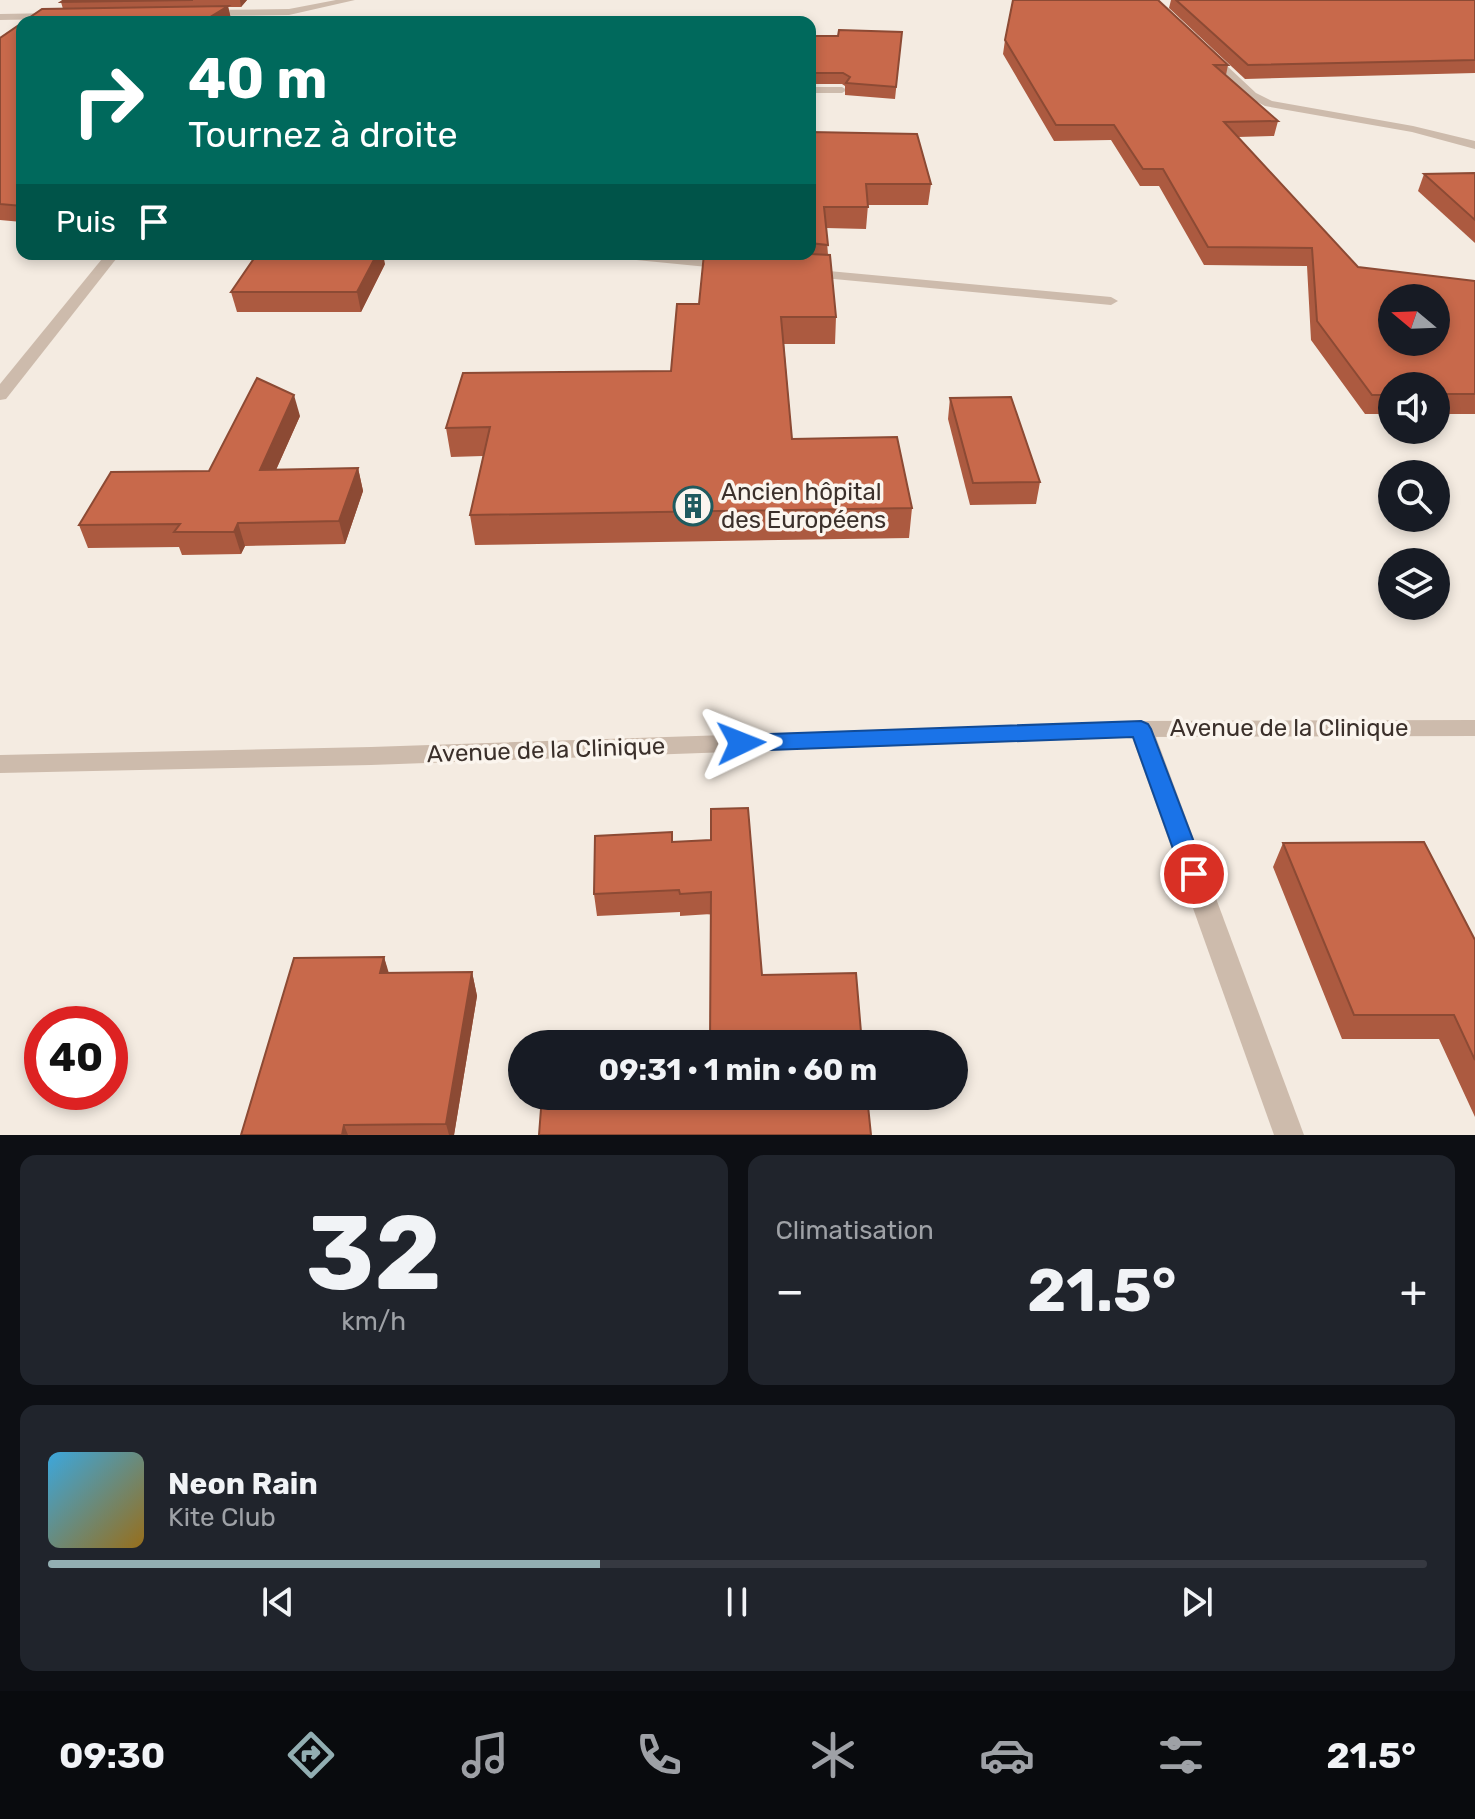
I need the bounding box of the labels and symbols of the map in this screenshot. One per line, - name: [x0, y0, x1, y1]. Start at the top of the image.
- north arrow: [1378, 284, 1450, 356]
- place label: Ancien hôpital des Européens: [721, 478, 886, 534]
- building icon: Ancien hôpital des Européens: [672, 485, 714, 527]
- position arrow: [699, 701, 783, 785]
- street label: Avenue de la Clinique: [1170, 714, 1408, 742]
- street label: Avenue de la Clinique: [426, 732, 666, 768]
- pin: [1160, 840, 1228, 908]
- speed limit sign: 40: [24, 1006, 128, 1110]

